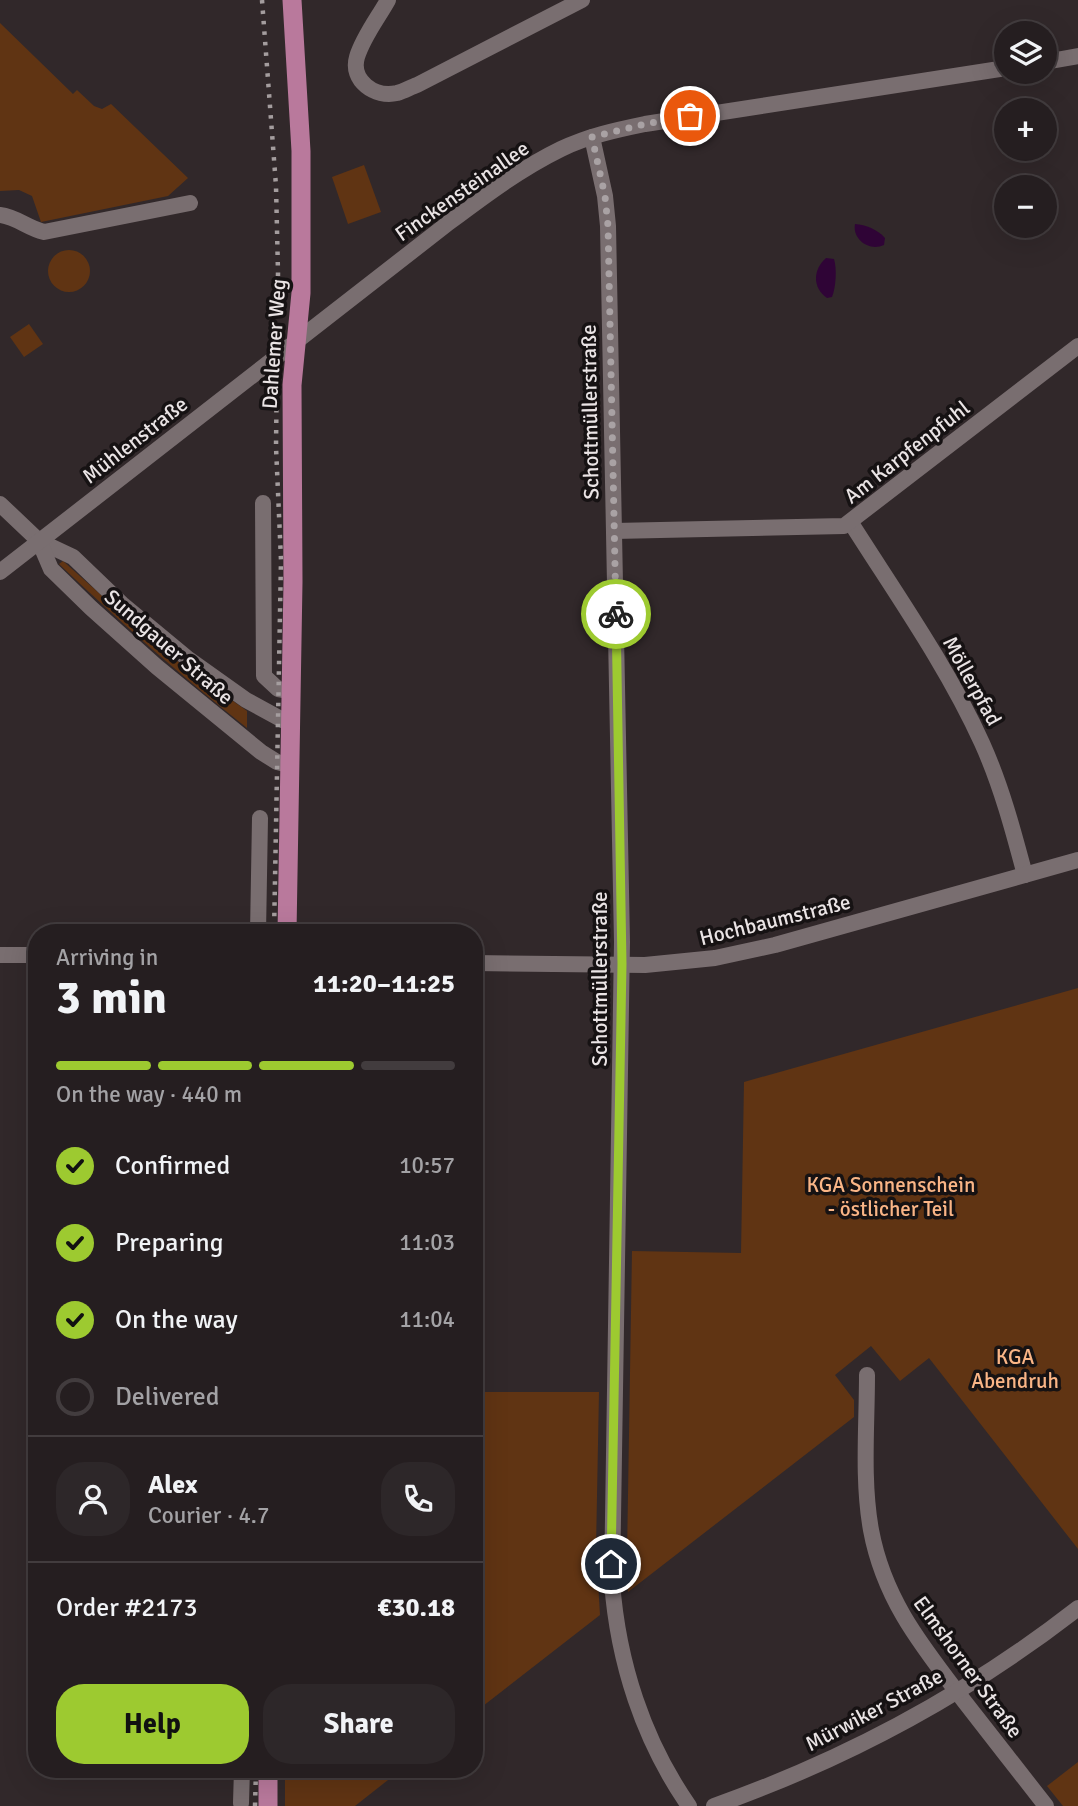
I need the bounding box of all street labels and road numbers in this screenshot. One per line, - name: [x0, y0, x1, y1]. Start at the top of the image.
- street label: Finckensteinallee: [390, 135, 534, 247]
- street label: Dahlemer Weg: [256, 278, 292, 410]
- street label: Schottmüllerstraße: [575, 324, 605, 500]
- street label: Mühlenstraße: [77, 391, 193, 489]
- street label: Am Karpfenpfuhl: [839, 395, 975, 509]
- street label: Sundgauer Straße: [99, 584, 239, 710]
- street label: Möllerpfad: [937, 632, 1007, 730]
- street label: Hochbaumstraße: [697, 889, 853, 951]
- street label: Schottmüllerstraße: [587, 891, 613, 1067]
- street label: Elmshorner Straße: [908, 1591, 1028, 1743]
- street label: Mürwiker Straße: [801, 1663, 947, 1757]

